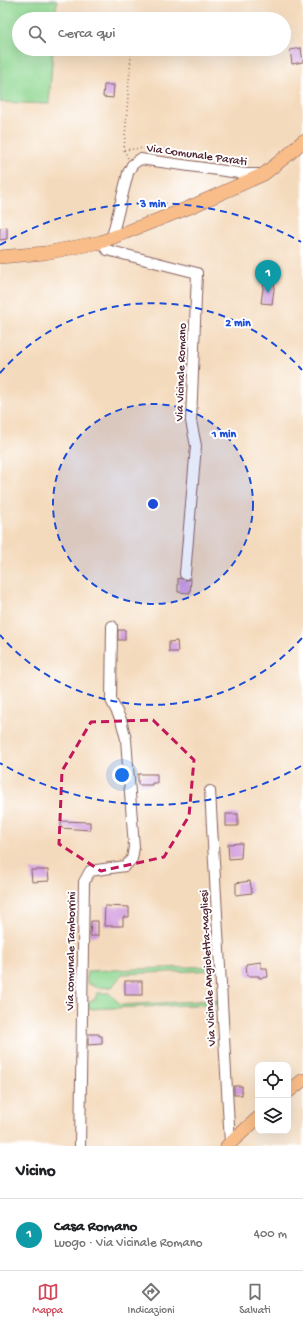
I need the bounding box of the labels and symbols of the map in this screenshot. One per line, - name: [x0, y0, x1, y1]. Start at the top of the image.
- street label: Via Comunale Parati: [145, 142, 248, 170]
- text: 3 min: [139, 198, 166, 212]
- pin: 1: [255, 260, 281, 293]
- text: 2 min: [225, 317, 251, 331]
- street label: Via Vicinale Romano: [173, 323, 191, 422]
- text: 1 min: [211, 428, 237, 442]
- centre of rings: [146, 497, 160, 511]
- your location: [112, 765, 132, 785]
- street label: Via Vicinale Angioletta-Magliesi: [198, 889, 220, 1047]
- street label: Via comunale Tamborrini: [64, 891, 80, 1012]

